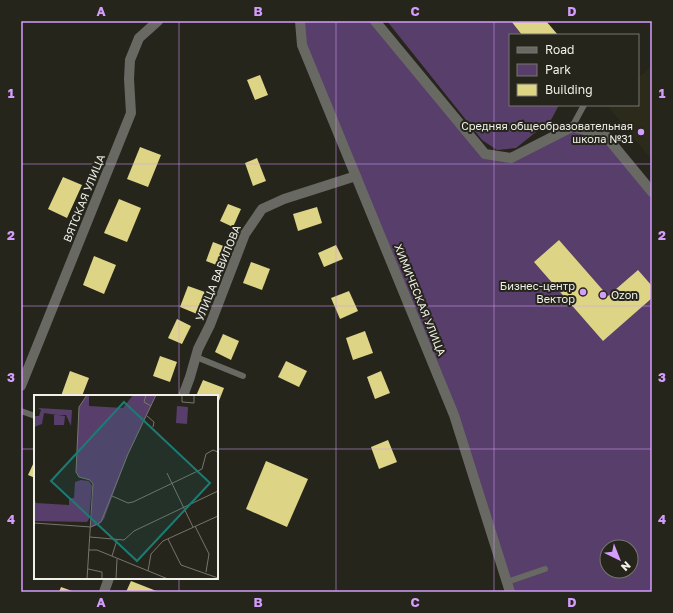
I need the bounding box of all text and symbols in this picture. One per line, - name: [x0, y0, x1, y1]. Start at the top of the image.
- text: A: [96, 3, 106, 19]
- text: B: [253, 3, 263, 19]
- text: C: [410, 3, 420, 19]
- text: D: [567, 3, 577, 19]
- legend: [509, 34, 639, 106]
- text: Road: [545, 42, 574, 57]
- text: Park: [545, 62, 571, 77]
- text: Building: [545, 82, 593, 97]
- text: 1: [8, 85, 15, 101]
- text: 1: [659, 85, 666, 101]
- place label: Средняя общеобразовательная школа №31: [461, 119, 633, 145]
- marker: Средняя общеобразовательная школа №31: [636, 127, 646, 137]
- street label: ВЯТСКАЯ УЛИЦА: [60, 151, 107, 244]
- street label: УЛИЦА ВАВИЛОВА: [192, 222, 243, 323]
- text: 2: [7, 227, 15, 243]
- text: 2: [658, 227, 666, 243]
- street label: ХИМИЧЕСКАЯ УЛИЦА: [392, 242, 449, 358]
- place label: Бизнес-центр Вектор: [500, 279, 575, 305]
- marker: Бизнес-центр Вектор: [578, 287, 588, 297]
- place label: Ozon: [611, 288, 638, 301]
- marker: Ozon: [598, 290, 608, 300]
- text: 3: [7, 369, 15, 385]
- text: 3: [658, 369, 666, 385]
- inset map: [34, 395, 218, 579]
- text: 4: [7, 511, 15, 527]
- text: 4: [658, 511, 666, 527]
- north arrow: [599, 539, 639, 579]
- text: N: [619, 559, 634, 574]
- text: A: [96, 594, 106, 610]
- text: B: [253, 594, 263, 610]
- text: C: [410, 594, 420, 610]
- text: D: [567, 594, 577, 610]

